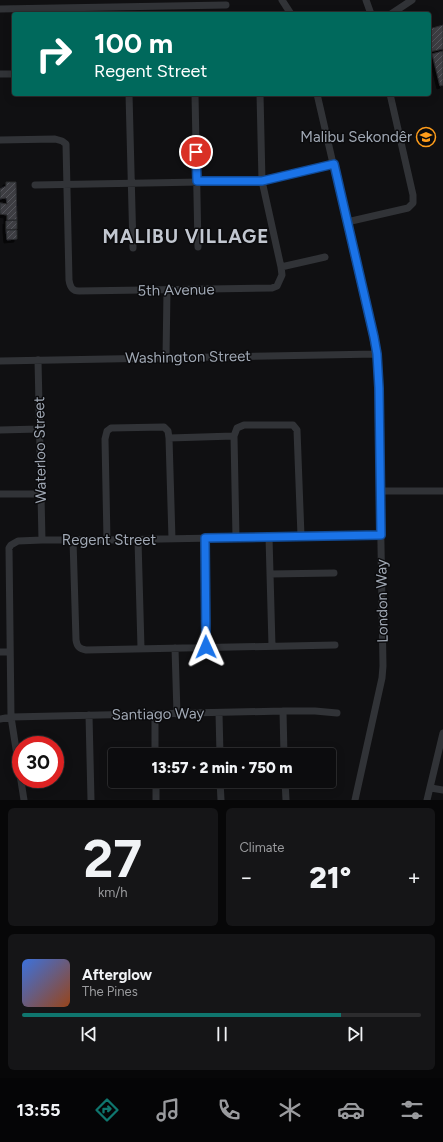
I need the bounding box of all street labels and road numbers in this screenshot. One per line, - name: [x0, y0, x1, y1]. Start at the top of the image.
- street label: 5th Avenue: [137, 280, 215, 300]
- street label: Washington Street: [125, 347, 251, 367]
- street label: Waterloo Street: [30, 396, 50, 504]
- street label: Regent Street: [62, 531, 156, 549]
- street label: London Way: [372, 559, 392, 643]
- street label: Santiago Way: [112, 704, 204, 724]

